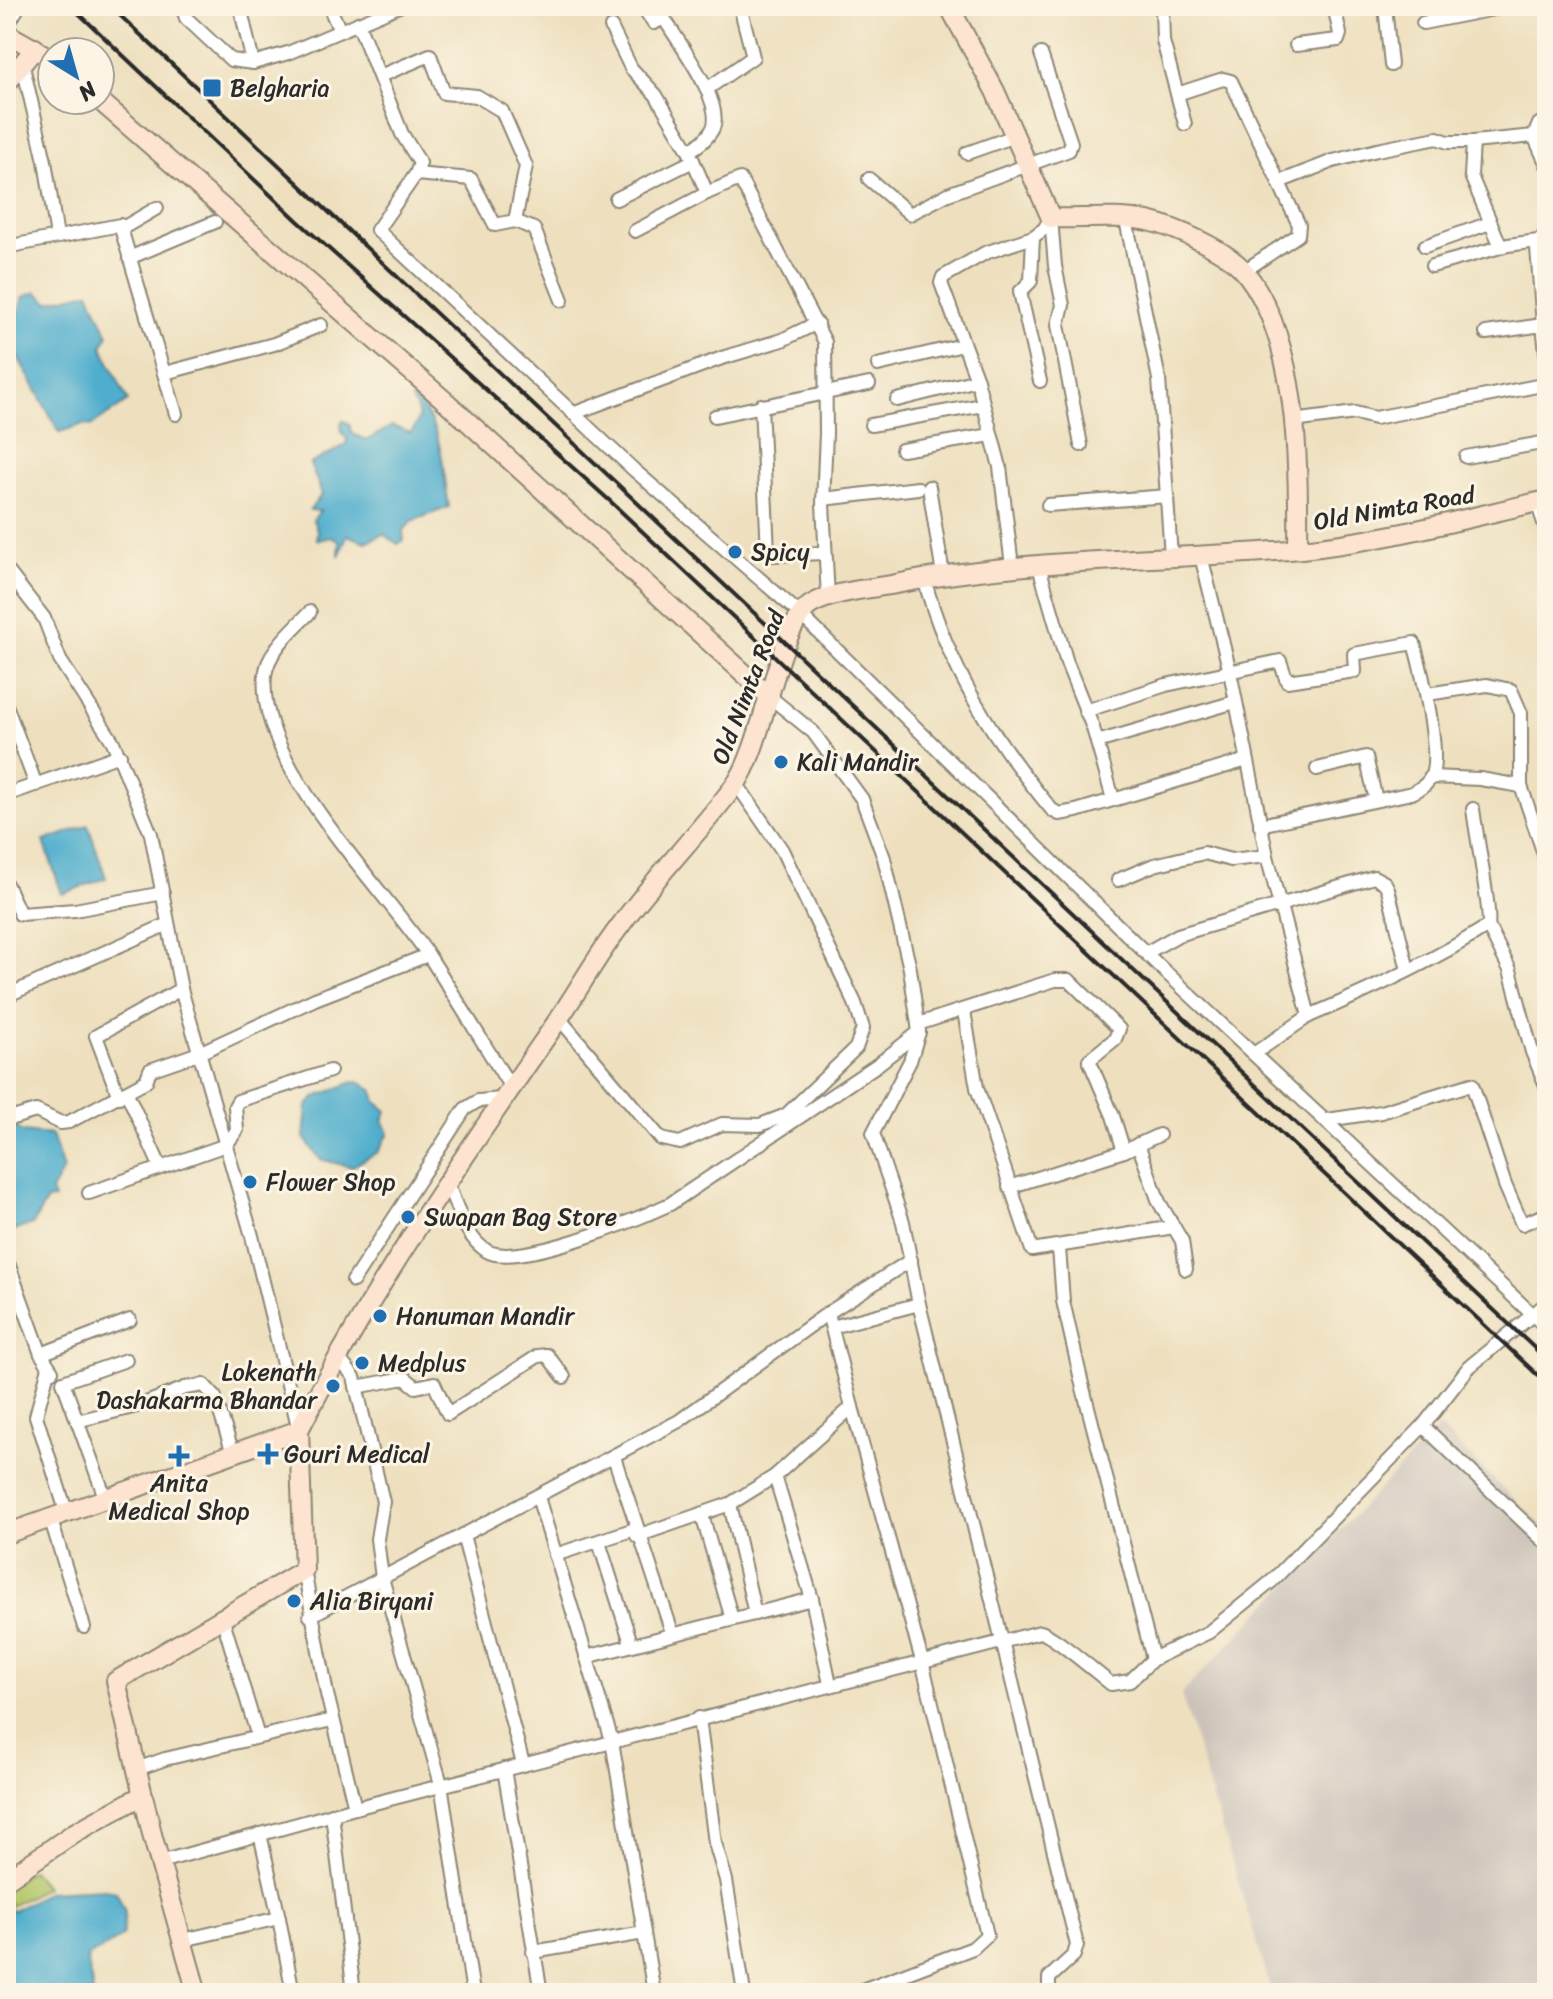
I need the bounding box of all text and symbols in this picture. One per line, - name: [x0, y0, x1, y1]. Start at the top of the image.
- north arrow: [36, 36, 116, 116]
- place label: Belgharia: [230, 67, 330, 109]
- text: N: [69, 71, 106, 112]
- marker: Belgharia: [201, 77, 223, 99]
- street label: Old Nimta Road: [1310, 473, 1479, 543]
- place label: Spicy: [751, 531, 810, 573]
- marker: Spicy: [726, 543, 744, 561]
- street label: Old Nimta Road: [699, 602, 797, 771]
- place label: Kali Mandir: [797, 741, 920, 783]
- marker: Kali Mandir: [772, 753, 790, 771]
- place label: Flower Shop: [266, 1161, 396, 1203]
- marker: Flower Shop: [241, 1173, 259, 1191]
- place label: Swapan Bag Store: [424, 1196, 617, 1238]
- marker: Swapan Bag Store: [399, 1208, 417, 1226]
- place label: Hanuman Mandir: [396, 1295, 575, 1337]
- marker: Hanuman Mandir: [371, 1307, 389, 1325]
- place label: Medplus: [378, 1342, 467, 1384]
- place label: Lokenath Dashakarma Bhandar: [96, 1351, 318, 1421]
- marker: Medplus: [353, 1354, 371, 1372]
- marker: Lokenath Dashakarma Bhandar: [324, 1377, 342, 1395]
- place label: Gouri Medical: [284, 1433, 431, 1475]
- marker: Gouri Medical: [259, 1445, 277, 1463]
- marker: Anita Medical Shop: [170, 1447, 188, 1465]
- place label: Anita Medical Shop: [109, 1462, 250, 1532]
- place label: Alia Biryani: [309, 1580, 434, 1622]
- marker: Alia Biryani: [285, 1592, 303, 1610]

